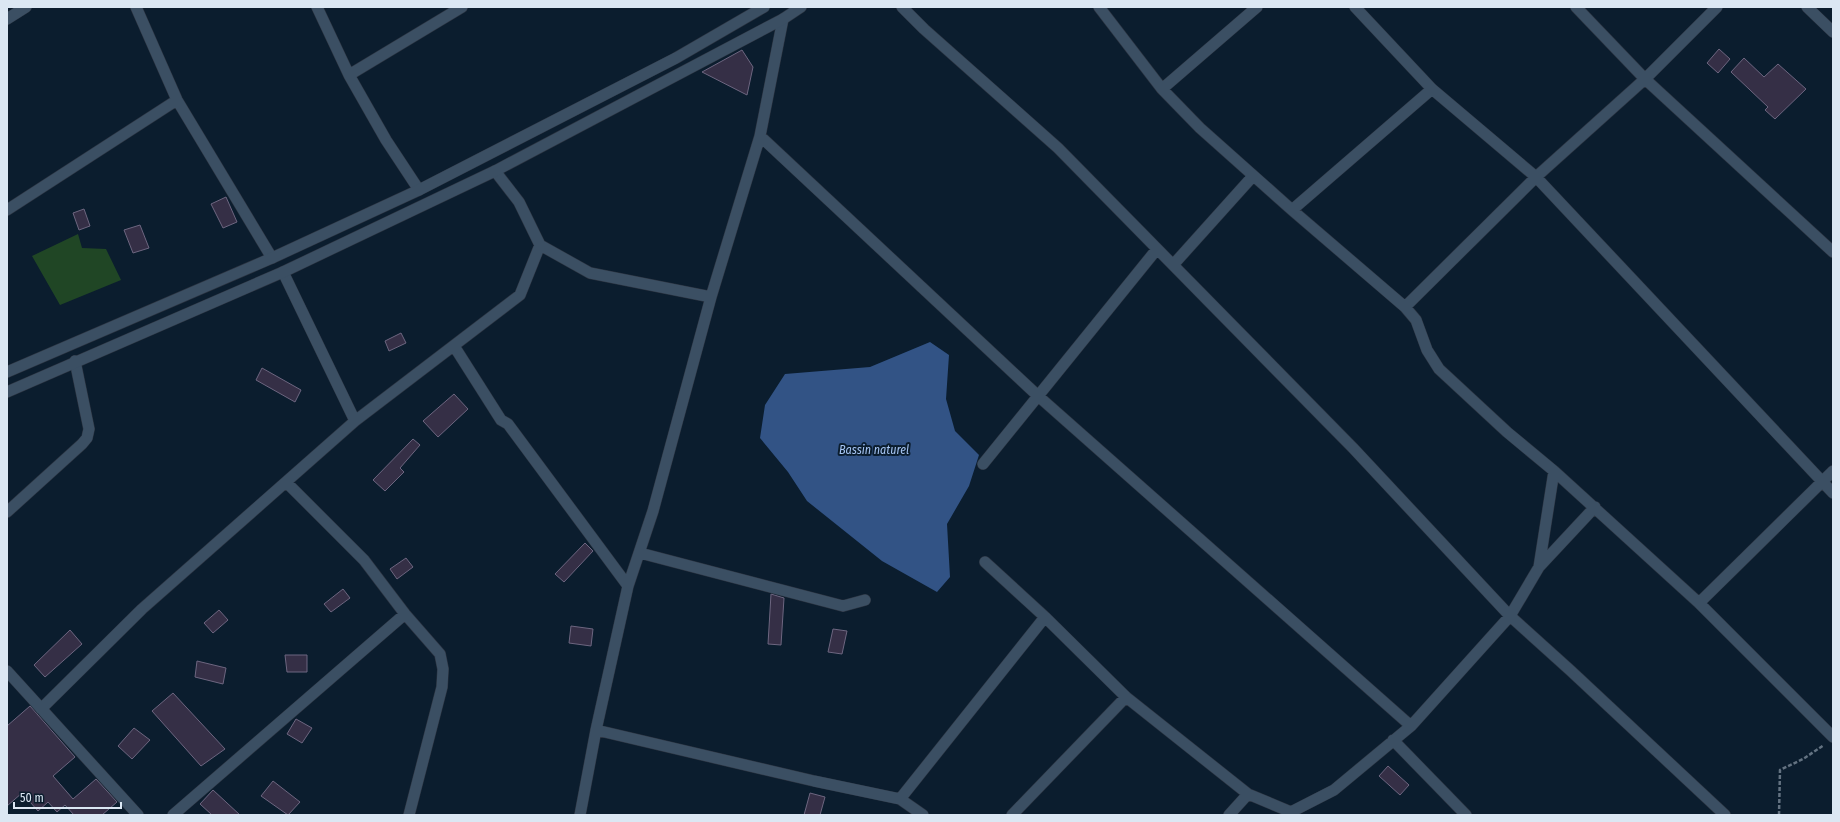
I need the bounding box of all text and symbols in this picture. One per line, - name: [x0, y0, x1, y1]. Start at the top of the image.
- water label: Bassin naturel: [839, 443, 909, 457]
- scale bar: [14, 784, 121, 810]
- text: 50 m: [20, 791, 44, 805]

